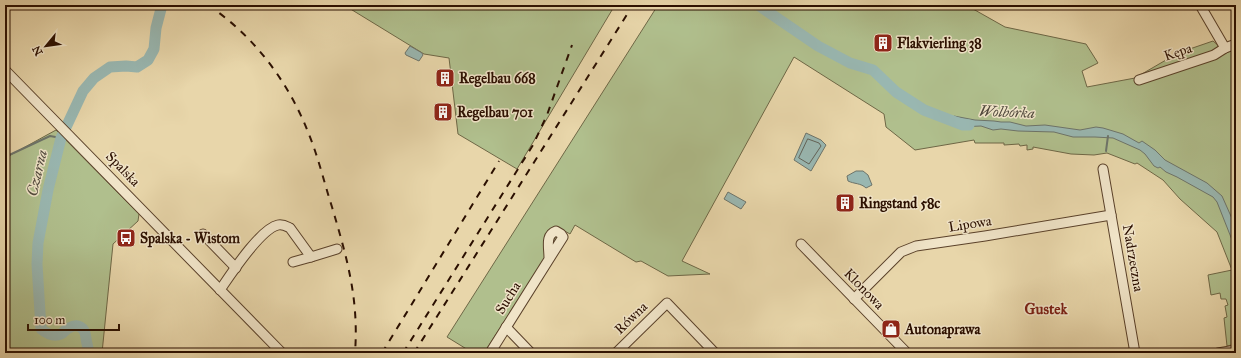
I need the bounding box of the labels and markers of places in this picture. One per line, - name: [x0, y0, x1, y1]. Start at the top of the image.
- building icon: Flakvierling 38: [872, 32, 894, 54]
- place label: Flakvierling 38: [897, 35, 982, 53]
- building icon: Regelbau 668: [434, 67, 456, 89]
- place label: Regelbau 668: [459, 70, 536, 88]
- building icon: Regelbau 701: [432, 101, 454, 123]
- place label: Regelbau 701: [457, 104, 533, 122]
- building icon: Ringstand 58c: [834, 192, 856, 214]
- place label: Ringstand 58c: [859, 195, 940, 213]
- bus stop icon: Spalska - Wistom: [115, 227, 137, 249]
- place label: Spalska - Wistom: [140, 230, 240, 248]
- shop icon: Autonaprawa: [880, 318, 902, 340]
- place label: Autonaprawa: [904, 321, 981, 339]

